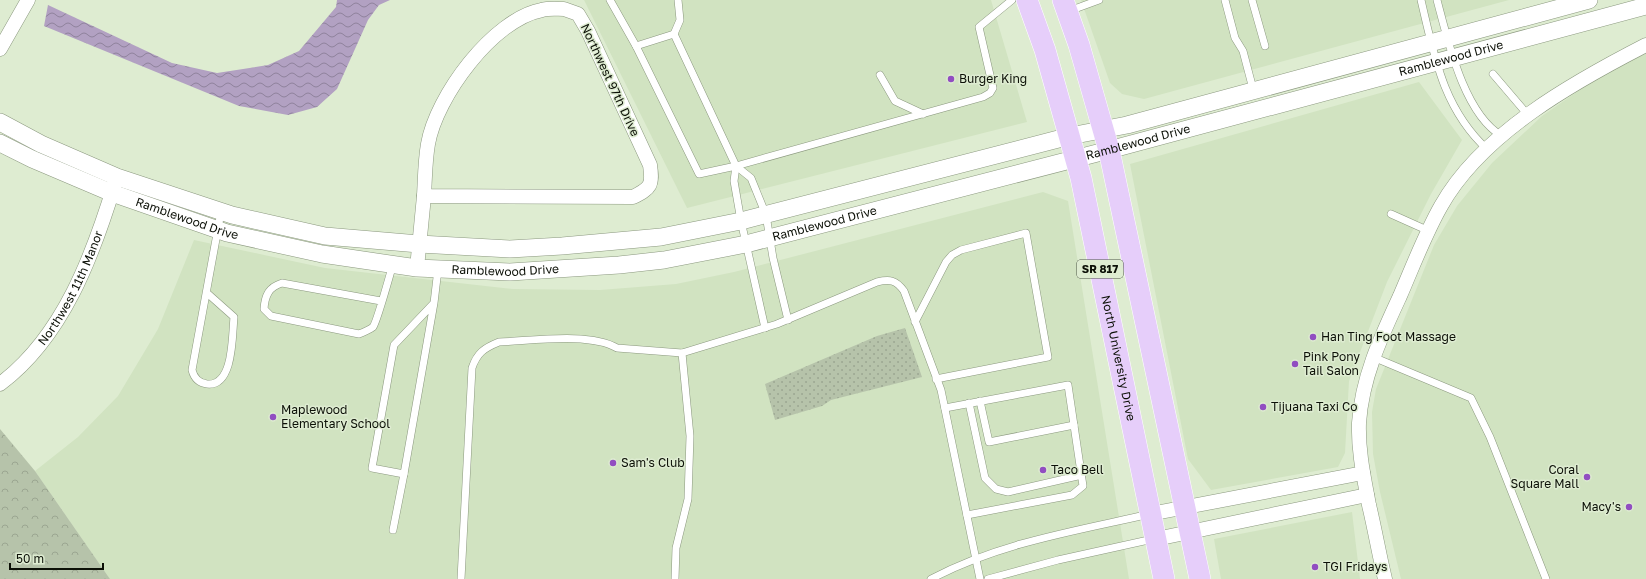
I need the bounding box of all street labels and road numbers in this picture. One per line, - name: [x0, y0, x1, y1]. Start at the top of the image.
- street label: Northwest 97th Drive: [578, 21, 643, 139]
- street label: Ramblewood Drive: [1397, 37, 1505, 79]
- street label: Ramblewood Drive: [1084, 121, 1192, 163]
- street label: Ramblewood Drive: [134, 194, 240, 242]
- street label: Ramblewood Drive: [770, 202, 878, 244]
- street label: Northwest 11th Manor: [34, 228, 106, 348]
- road number: SR 817: [1077, 260, 1123, 278]
- street label: Ramblewood Drive: [451, 261, 559, 279]
- street label: North University Drive: [1098, 294, 1139, 422]

